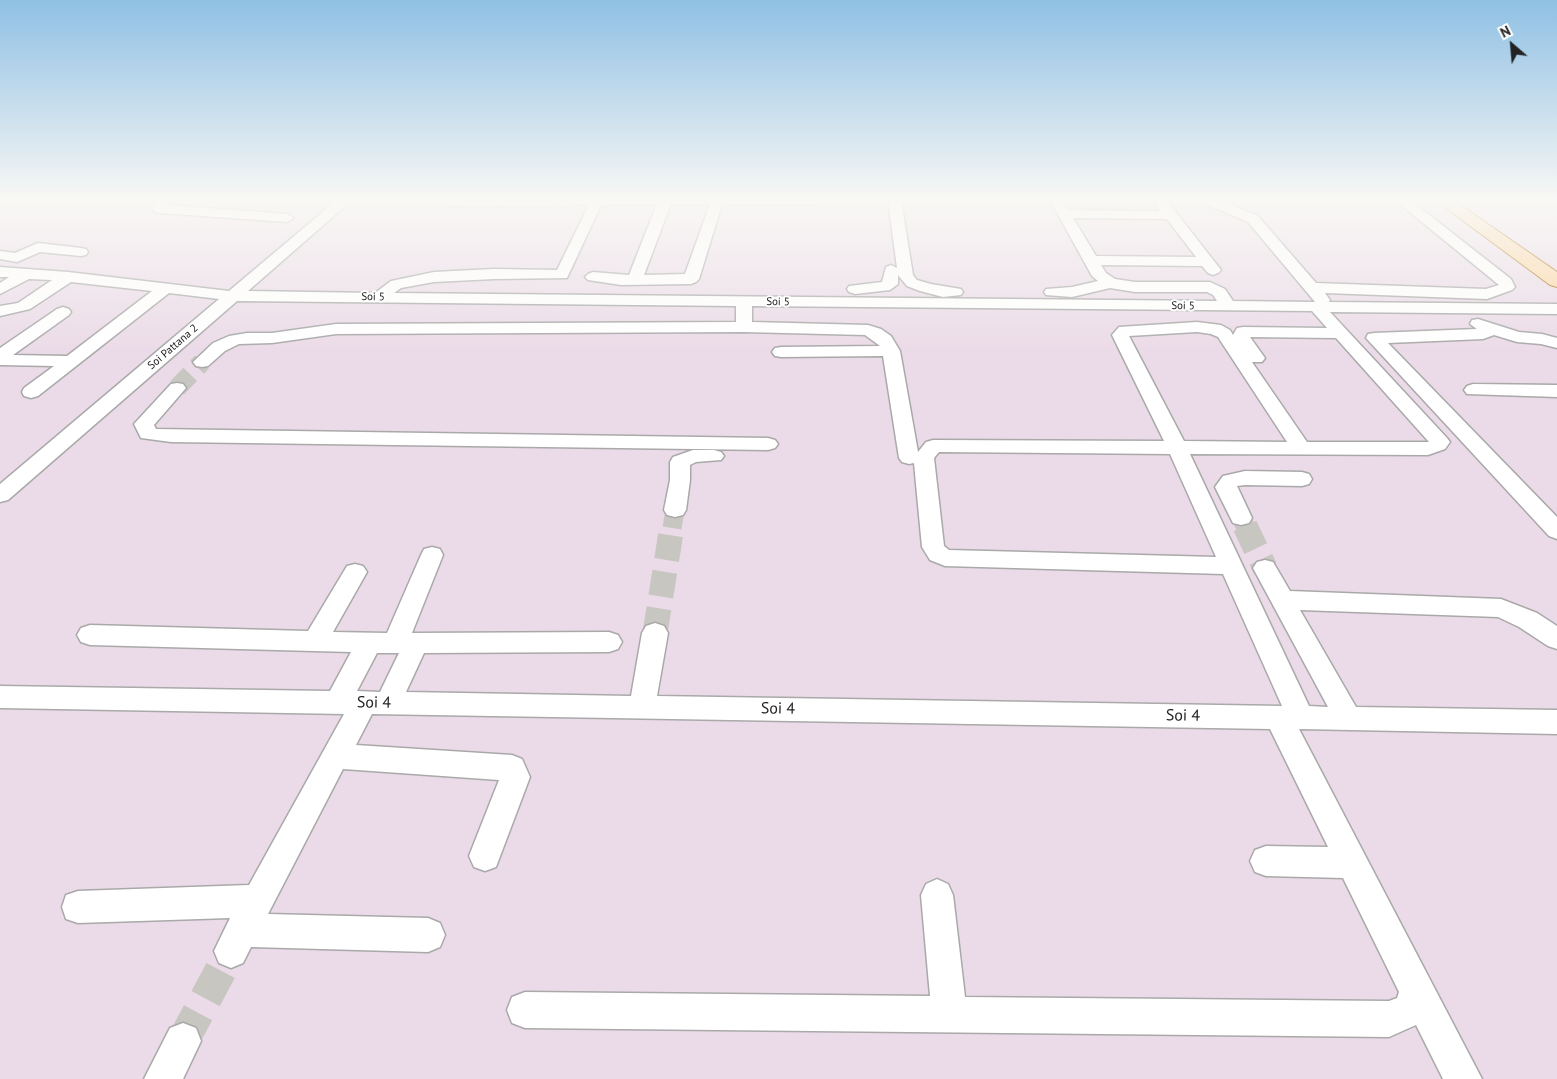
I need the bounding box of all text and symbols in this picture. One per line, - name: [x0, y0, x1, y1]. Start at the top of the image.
- north arrow: [1487, 20, 1537, 70]
- text: N: [1497, 22, 1513, 42]
- street label: Soi 5: [361, 290, 385, 304]
- street label: Soi 5: [766, 295, 790, 309]
- street label: Soi 5: [1171, 299, 1195, 313]
- street label: Soi Pattana 2: [145, 322, 201, 372]
- street label: Soi 4: [357, 693, 391, 713]
- street label: Soi 4: [761, 699, 795, 719]
- street label: Soi 4: [1166, 706, 1200, 726]

